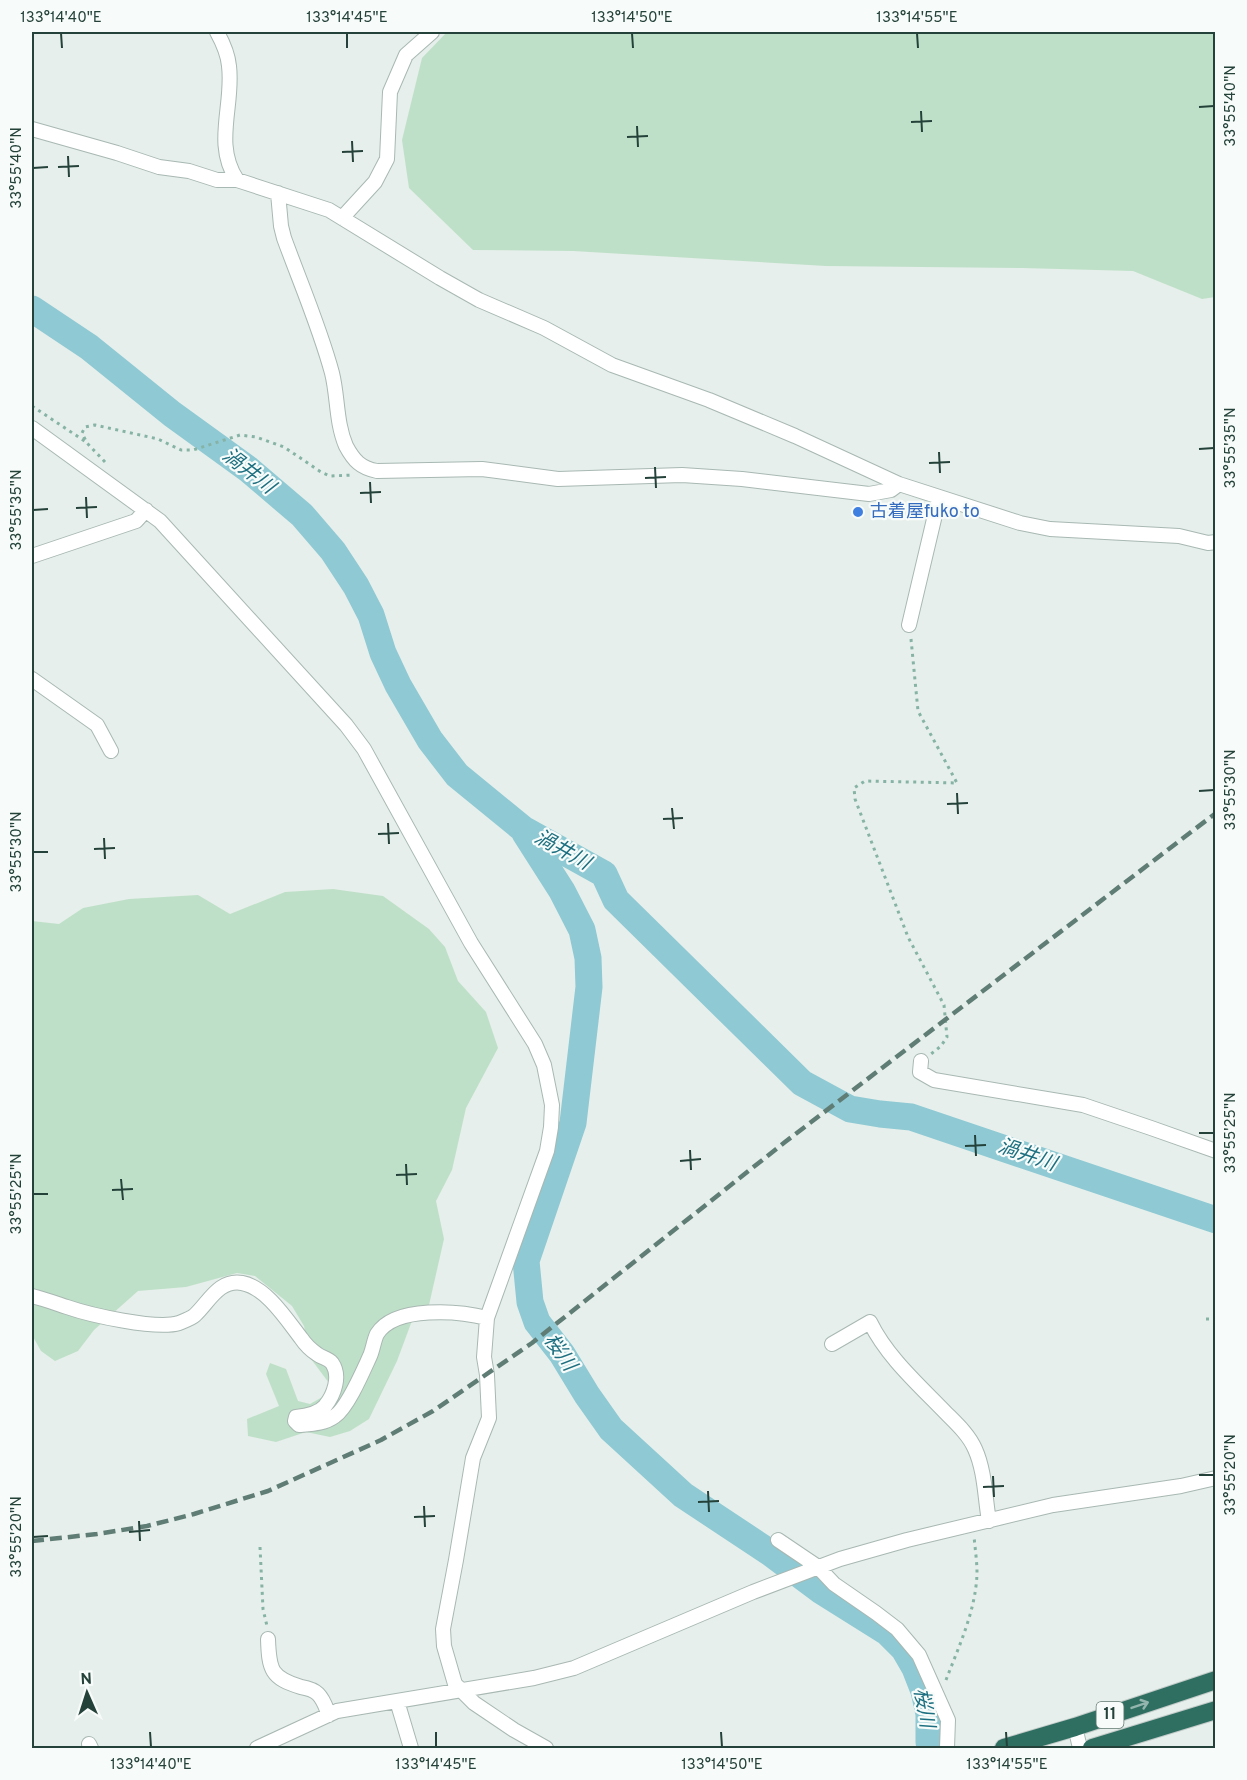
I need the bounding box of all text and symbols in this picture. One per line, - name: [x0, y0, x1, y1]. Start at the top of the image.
- text: 133°14'40"E: [20, 9, 102, 28]
- text: 133°14'45"E: [306, 9, 388, 28]
- text: 133°14'50"E: [591, 9, 673, 28]
- text: 133°14'55"E: [876, 9, 958, 28]
- text: 33°55'40"N: [1222, 65, 1241, 147]
- text: 33°55'40"N: [8, 127, 27, 209]
- text: 33°55'35"N: [1222, 407, 1241, 489]
- water label: 渦井川: [216, 443, 281, 502]
- text: 33°55'35"N: [8, 469, 27, 551]
- place label: 古着屋fuko to: [870, 501, 980, 524]
- marker: 古着屋fuko to: [851, 505, 865, 519]
- text: 33°55'30"N: [1222, 749, 1241, 831]
- text: 33°55'30"N: [8, 811, 27, 893]
- water label: 渦井川: [529, 825, 596, 878]
- text: 33°55'25"N: [1222, 1092, 1241, 1174]
- water label: 渦井川: [994, 1134, 1061, 1179]
- text: 33°55'25"N: [8, 1153, 27, 1235]
- water label: 桜川: [537, 1329, 582, 1378]
- text: 33°55'20"N: [1222, 1434, 1241, 1516]
- text: 33°55'20"N: [8, 1496, 27, 1578]
- north arrow: [57, 1663, 117, 1723]
- text: N: [80, 1670, 93, 1690]
- water label: 桜川: [907, 1686, 940, 1732]
- one-way arrow: [1130, 1699, 1149, 1710]
- road number: 11: [1096, 1702, 1124, 1728]
- text: 133°14'40"E: [110, 1756, 192, 1775]
- text: 133°14'45"E: [395, 1756, 477, 1775]
- text: 133°14'50"E: [681, 1756, 763, 1775]
- text: 133°14'55"E: [966, 1756, 1048, 1775]

